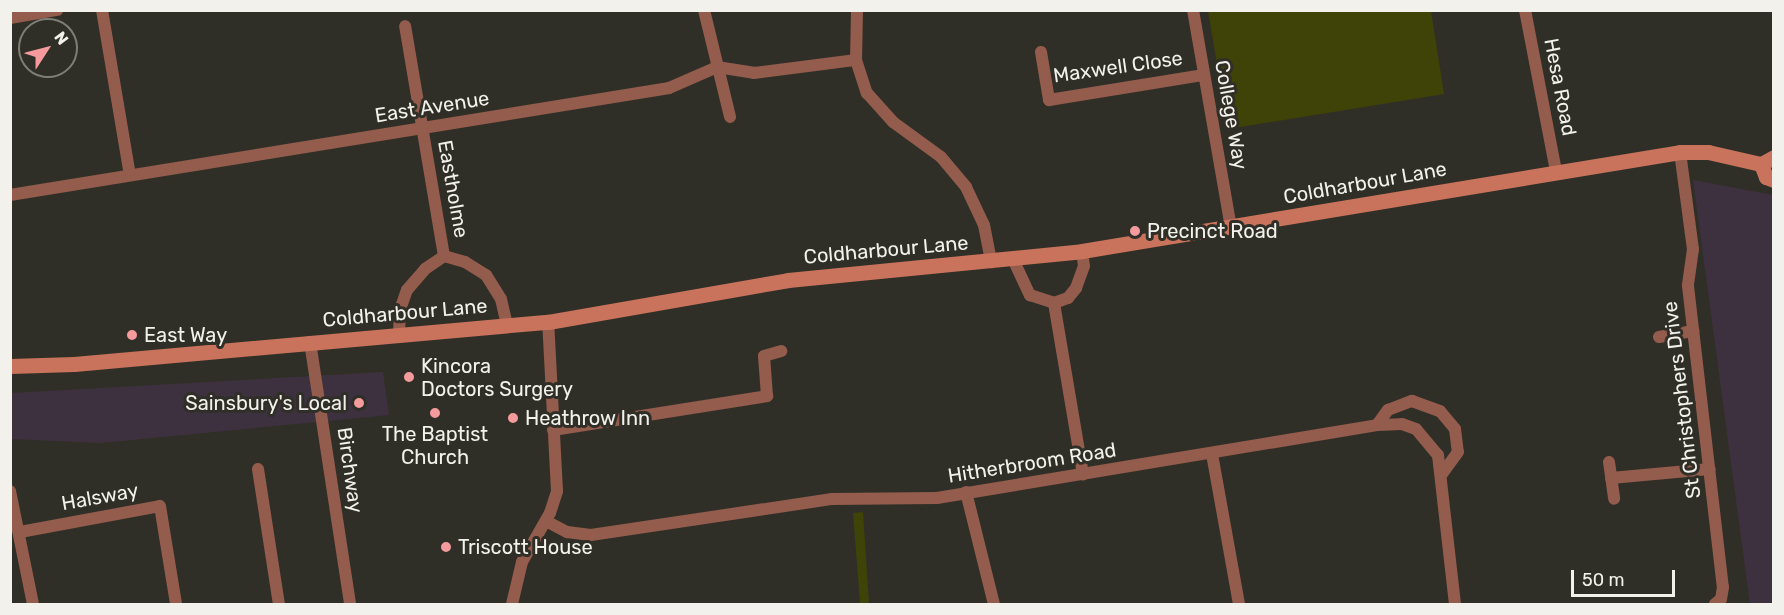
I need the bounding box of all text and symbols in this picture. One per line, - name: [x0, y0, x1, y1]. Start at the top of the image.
- north arrow: [18, 18, 78, 78]
- text: N: [50, 28, 72, 49]
- street label: Hesa Road: [1539, 36, 1581, 138]
- street label: Maxwell Close: [1052, 46, 1184, 88]
- street label: College Way: [1210, 58, 1252, 172]
- street label: East Avenue: [373, 86, 491, 128]
- street label: Eastholme: [433, 138, 473, 240]
- street label: Coldharbour Lane: [1281, 157, 1449, 209]
- place label: Precinct Road: [1147, 219, 1278, 243]
- marker: Precinct Road: [1128, 224, 1142, 238]
- street label: Coldharbour Lane: [802, 231, 970, 269]
- street label: Coldharbour Lane: [321, 294, 489, 332]
- street label: St Christophers Drive: [1658, 300, 1706, 500]
- place label: East Way: [144, 323, 227, 347]
- marker: East Way: [125, 328, 139, 342]
- place label: Kincora Doctors Surgery: [421, 354, 573, 401]
- marker: Kincora Doctors Surgery: [402, 370, 416, 384]
- place label: Sainsbury's Local: [185, 391, 347, 415]
- marker: Sainsbury's Local: [352, 396, 366, 410]
- marker: The Baptist Church: [428, 406, 442, 420]
- place label: Heathrow Inn: [525, 406, 651, 430]
- marker: Heathrow Inn: [506, 411, 520, 425]
- place label: The Baptist Church: [382, 422, 488, 469]
- street label: Birchway: [332, 426, 368, 514]
- street label: Hitherbroom Road: [946, 438, 1118, 488]
- street label: Halsway: [60, 478, 140, 516]
- place label: Triscott House: [458, 535, 593, 559]
- marker: Triscott House: [439, 540, 453, 554]
- scale bar: [1574, 558, 1678, 596]
- text: 50 m: [1582, 569, 1625, 591]

